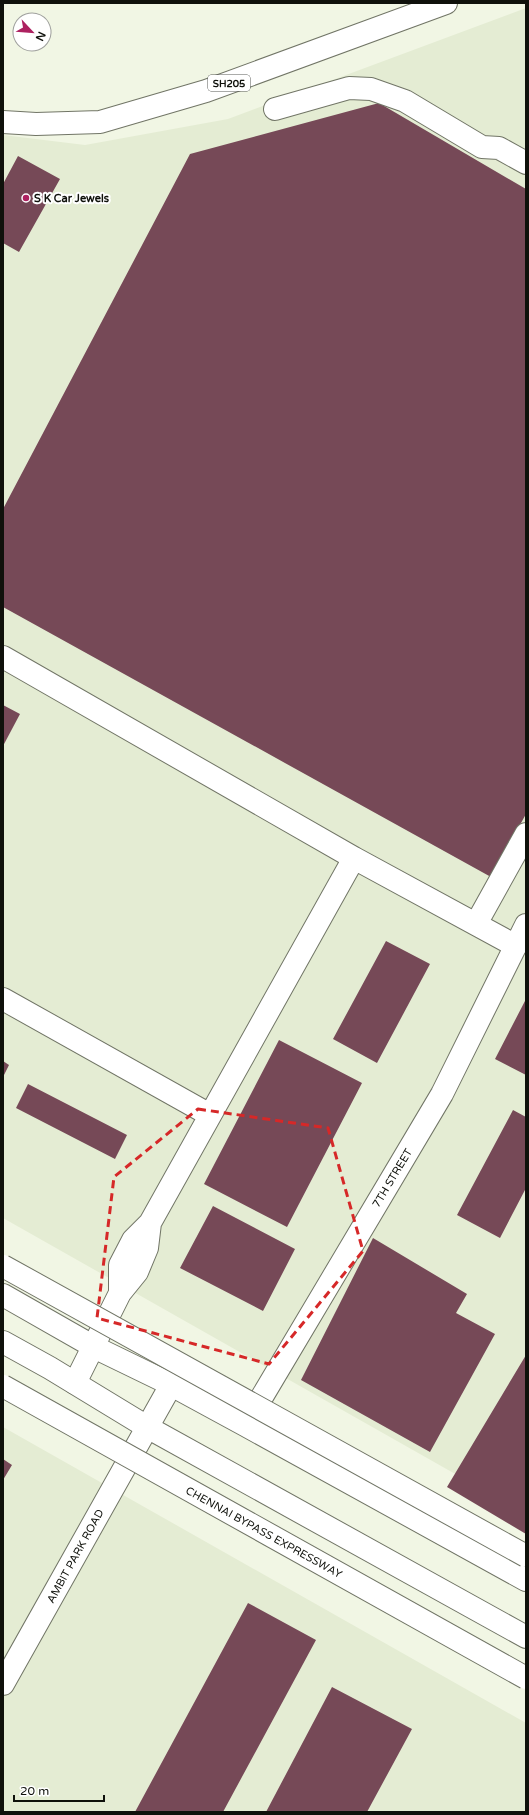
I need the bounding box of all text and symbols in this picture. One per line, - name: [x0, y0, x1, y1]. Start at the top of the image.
- north arrow: [12, 12, 52, 52]
- text: N: [33, 29, 48, 43]
- road number: SH205: [208, 75, 250, 91]
- place label: S K Car Jewels: [34, 192, 110, 205]
- marker: S K Car Jewels: [21, 193, 31, 203]
- street label: 7TH STREET: [370, 1146, 415, 1210]
- street label: CHENNAI BYPASS EXPRESSWAY: [183, 1484, 344, 1581]
- street label: AMBIT PARK ROAD: [44, 1507, 107, 1605]
- scale bar: [14, 1777, 104, 1803]
- text: 20 m: [20, 1784, 49, 1798]

